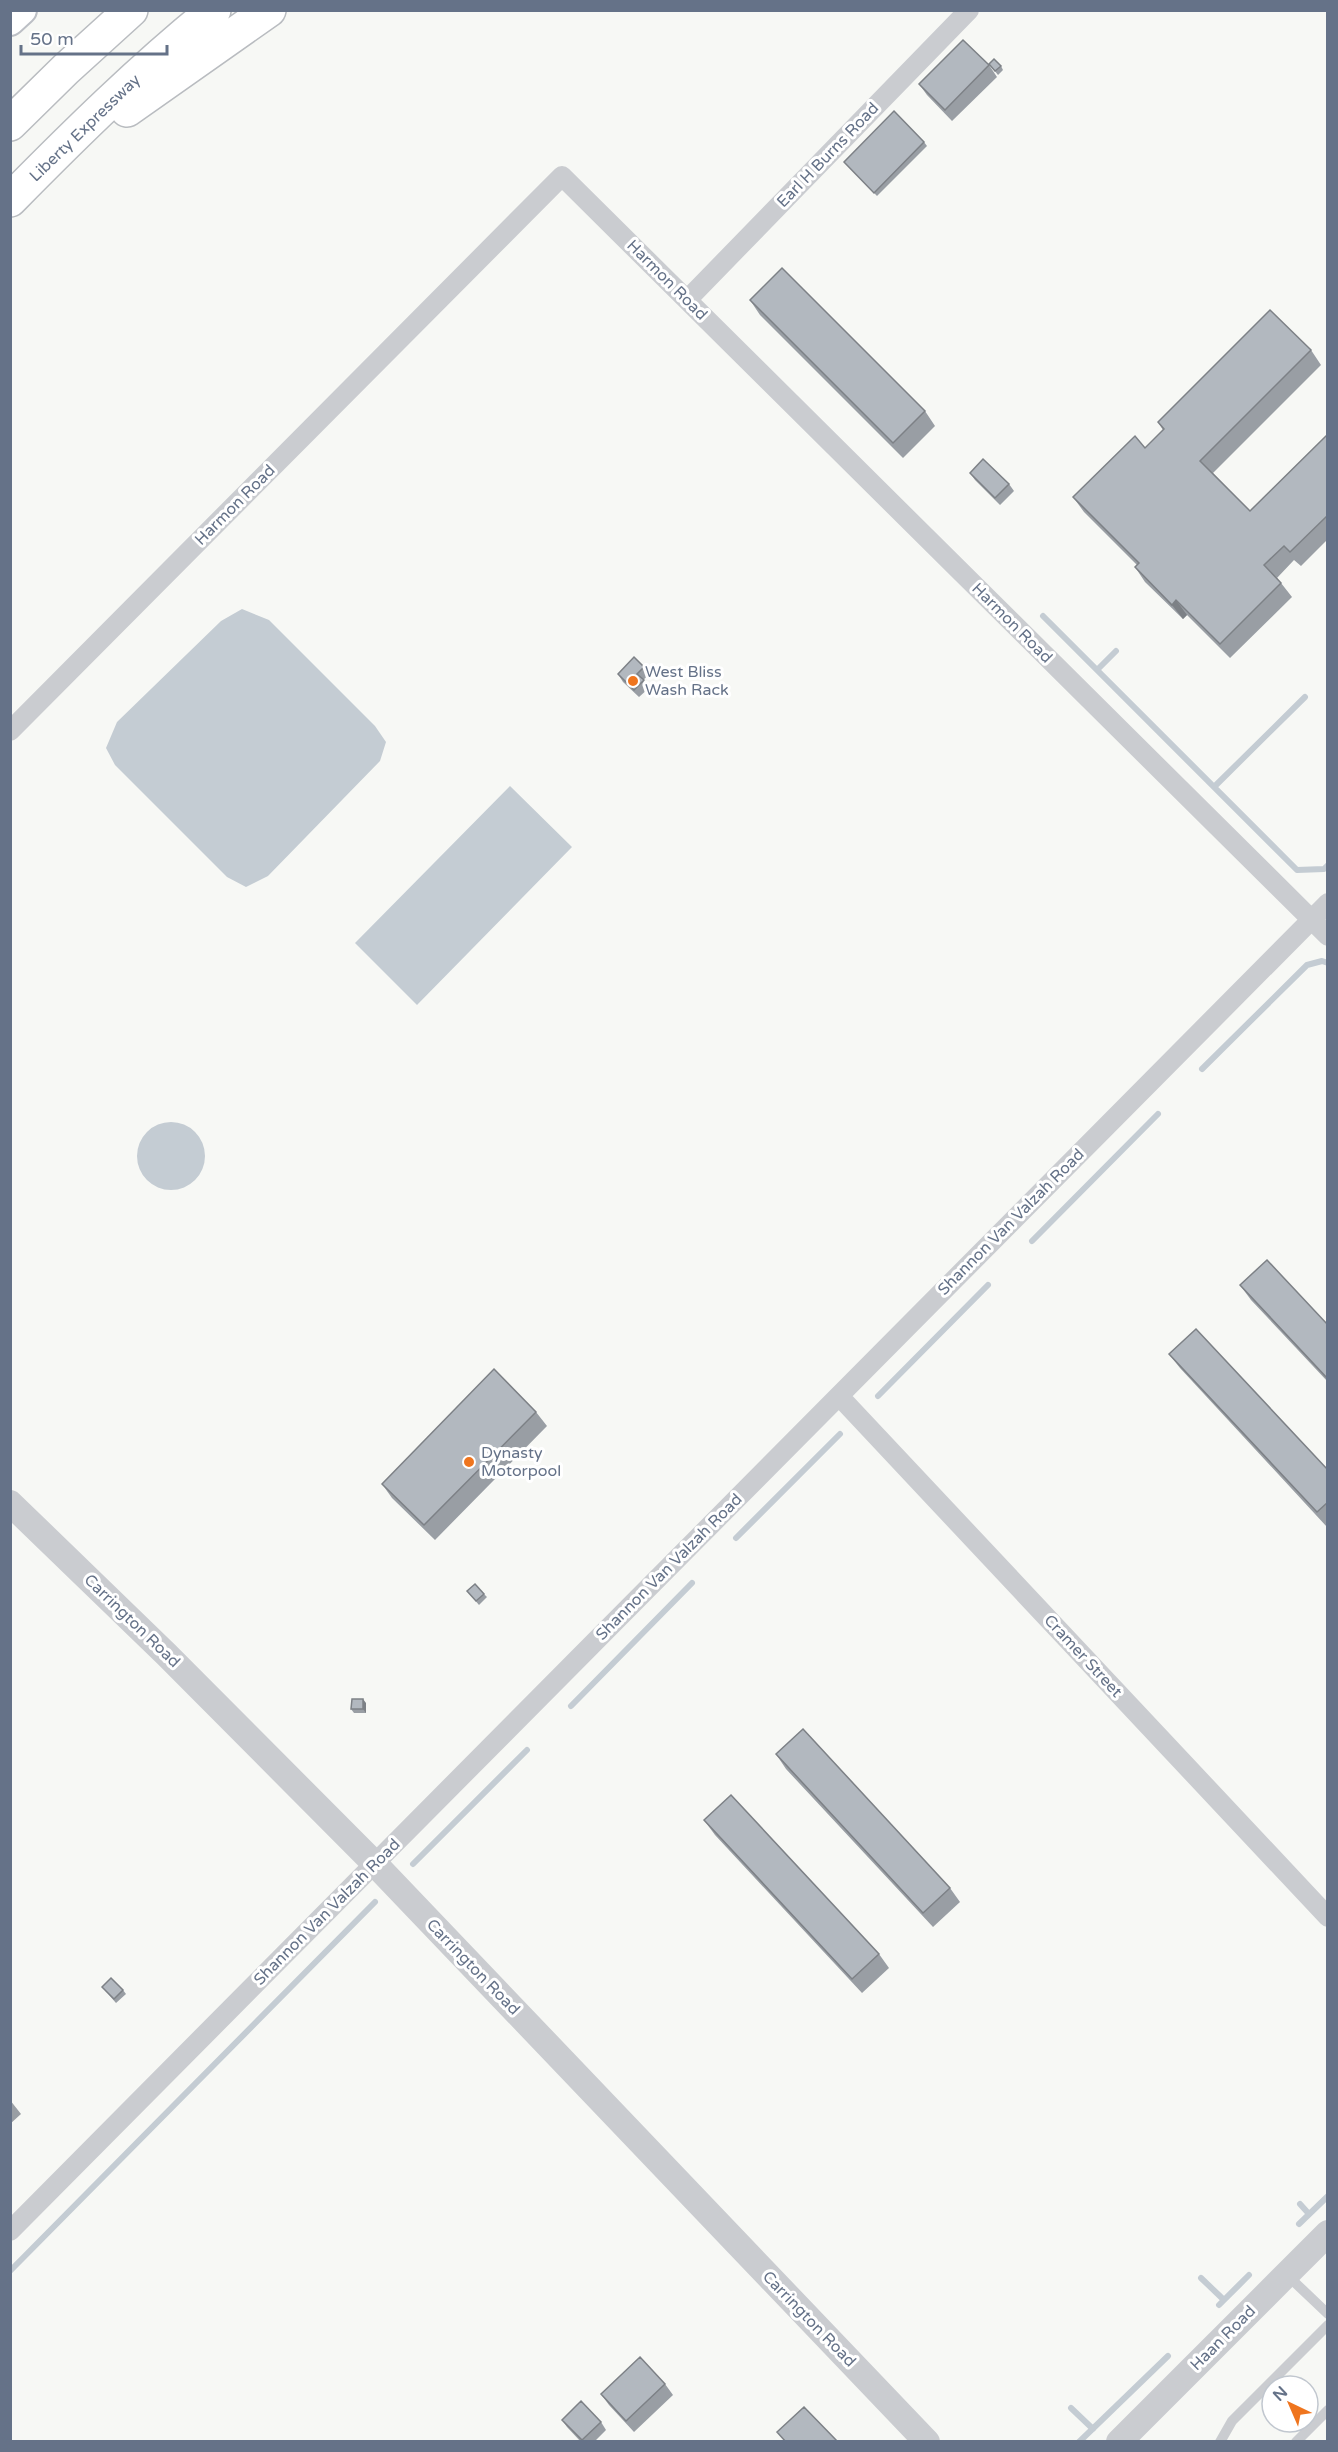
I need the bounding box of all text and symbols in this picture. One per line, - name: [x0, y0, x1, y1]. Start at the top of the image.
- scale bar: [21, 18, 166, 56]
- text: 50 m: [30, 28, 74, 50]
- street label: Liberty Expressway: [25, 70, 145, 186]
- street label: Earl H Burns Road: [773, 98, 883, 212]
- street label: Harmon Road: [623, 236, 711, 324]
- street label: Harmon Road: [191, 461, 279, 549]
- street label: Harmon Road: [968, 579, 1056, 667]
- place label: West Bliss Wash Rack: [645, 662, 729, 700]
- marker: West Bliss Wash Rack: [626, 674, 640, 688]
- street label: Shannon Van Valzah Road: [934, 1145, 1088, 1299]
- place label: Dynasty Motorpool: [481, 1443, 561, 1481]
- marker: Dynasty Motorpool: [462, 1455, 476, 1469]
- street label: Shannon Van Valzah Road: [592, 1490, 746, 1644]
- street label: Carrington Road: [80, 1570, 184, 1672]
- street label: Cramer Street: [1040, 1610, 1126, 1702]
- street label: Shannon Van Valzah Road: [250, 1835, 404, 1989]
- street label: Carrington Road: [422, 1915, 524, 2019]
- street label: Carrington Road: [758, 2267, 860, 2371]
- street label: Haan Road: [1186, 2301, 1260, 2375]
- north arrow: [1260, 2374, 1320, 2434]
- text: N: [1269, 2382, 1292, 2406]

